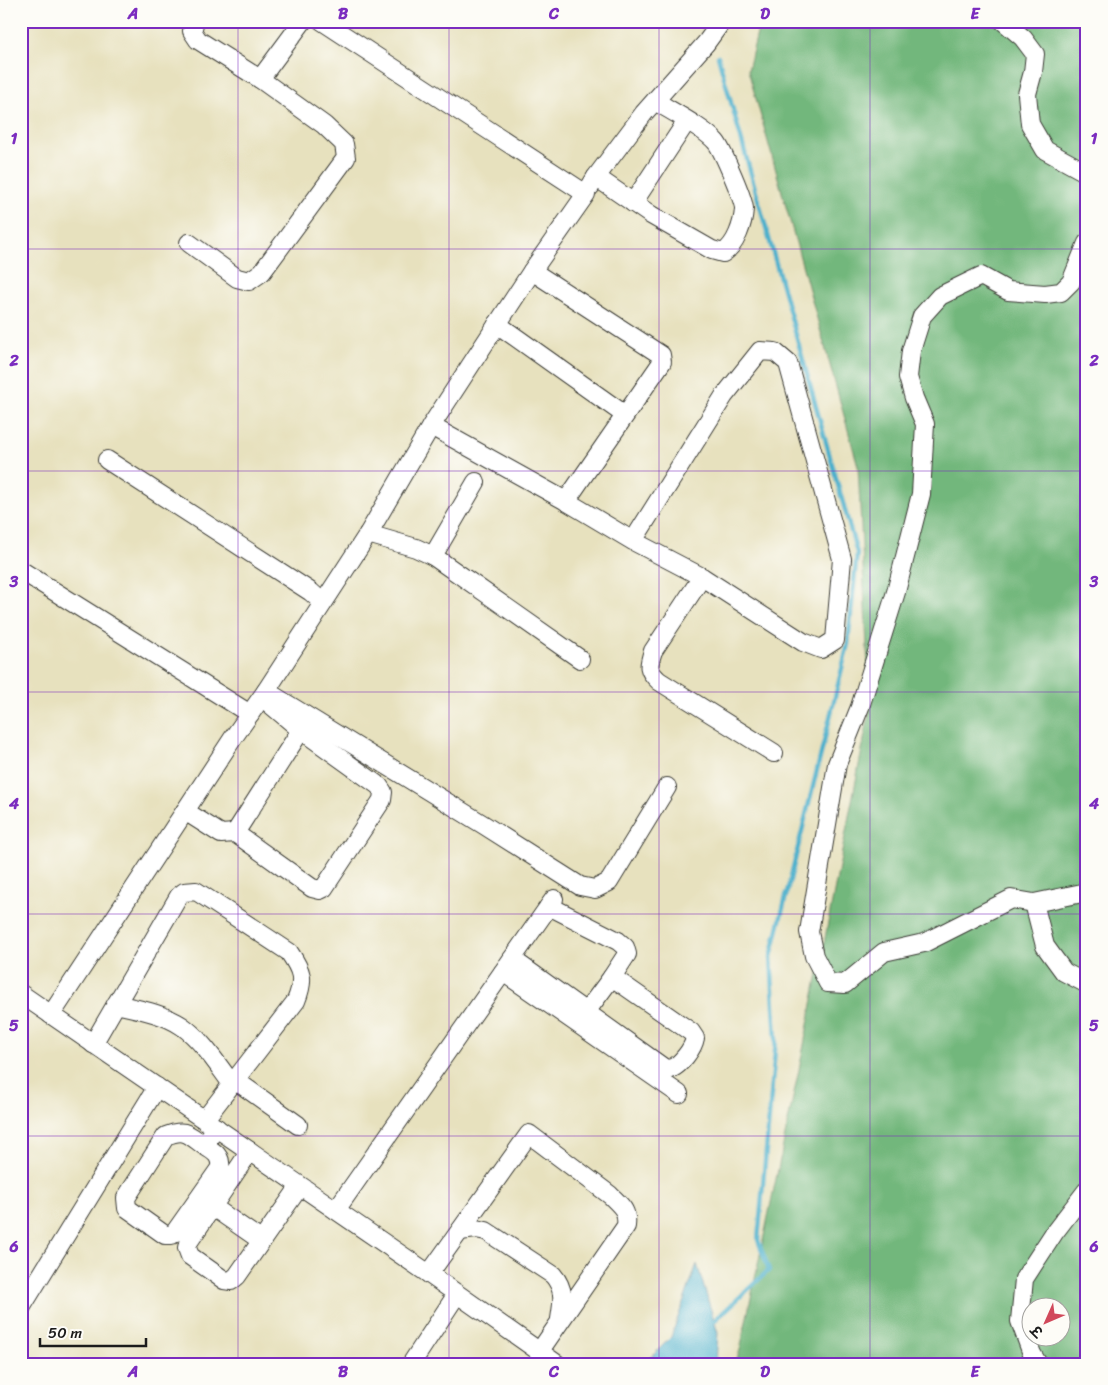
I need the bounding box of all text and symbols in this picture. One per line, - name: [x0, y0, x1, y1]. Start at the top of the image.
- text: A: [127, 0, 138, 28]
- text: B: [338, 0, 349, 28]
- text: C: [548, 0, 560, 28]
- text: D: [760, 0, 770, 28]
- text: E: [971, 0, 981, 28]
- text: 1: [11, 124, 18, 153]
- text: 1: [1091, 124, 1098, 153]
- text: 2: [8, 346, 19, 375]
- text: 2: [1088, 346, 1099, 375]
- text: 3: [9, 567, 19, 596]
- text: 3: [1089, 567, 1099, 596]
- text: 4: [8, 789, 19, 818]
- text: 4: [1088, 789, 1099, 818]
- text: 5: [9, 1011, 19, 1040]
- text: 5: [1089, 1011, 1099, 1040]
- text: 6: [8, 1232, 19, 1261]
- text: 6: [1088, 1232, 1099, 1261]
- north arrow: [1020, 1298, 1070, 1348]
- scale bar: [40, 1315, 146, 1347]
- text: उ: [1024, 1318, 1051, 1344]
- text: 50 m: [48, 1320, 83, 1346]
- text: A: [127, 1357, 138, 1385]
- text: B: [338, 1357, 349, 1385]
- text: C: [548, 1357, 560, 1385]
- text: D: [760, 1357, 770, 1385]
- text: E: [971, 1357, 981, 1385]

